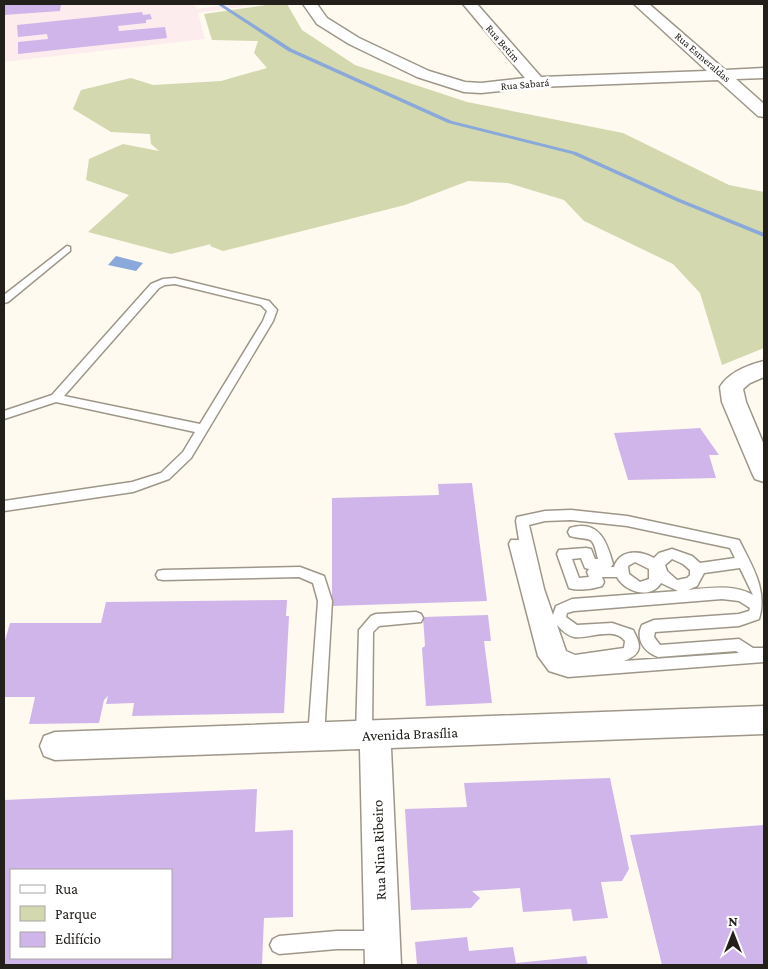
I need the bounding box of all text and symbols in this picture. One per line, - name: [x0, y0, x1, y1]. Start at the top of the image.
- street label: Rua Betim: [484, 22, 522, 64]
- street label: Rua Esmeraldas: [673, 30, 733, 84]
- street label: Rua Sabará: [500, 76, 550, 92]
- street label: Avenida Brasília: [362, 724, 458, 744]
- street label: Rua Nina Ribeiro: [369, 800, 389, 900]
- legend: [10, 869, 172, 959]
- text: Rua: [55, 881, 78, 897]
- text: Parque: [55, 906, 97, 923]
- north arrow: [708, 909, 758, 959]
- text: N: [728, 913, 738, 929]
- text: Edifício: [55, 931, 101, 947]

